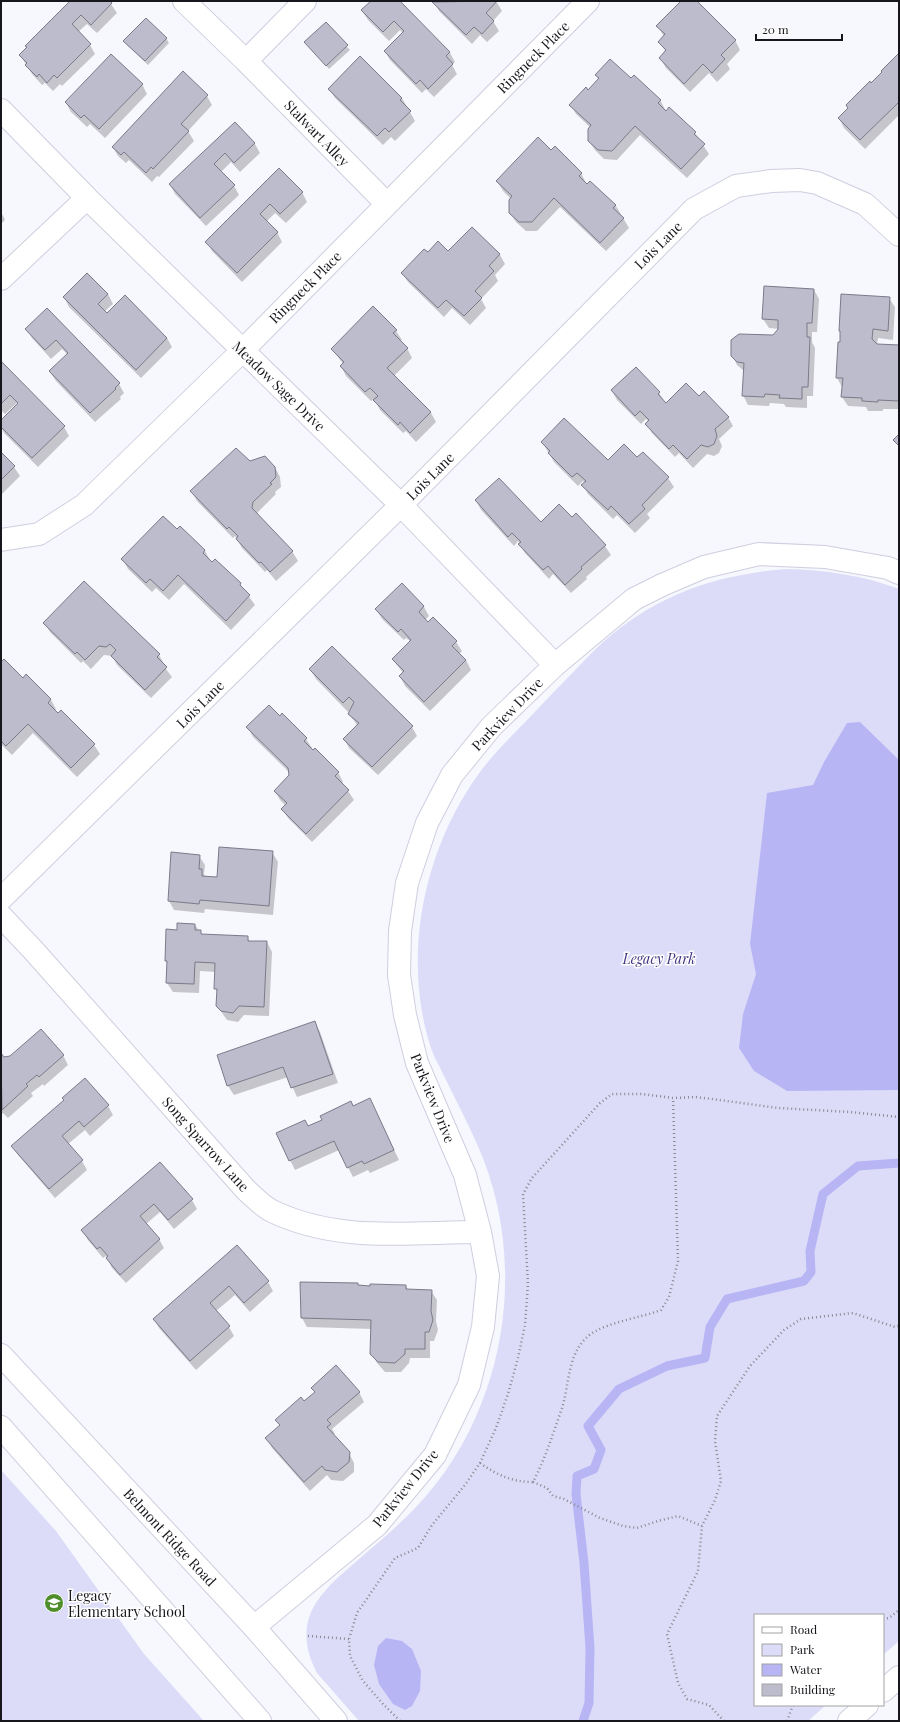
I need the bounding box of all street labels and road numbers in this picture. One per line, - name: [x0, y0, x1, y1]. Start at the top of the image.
- street label: Ringneck Place: [493, 17, 573, 97]
- street label: Stalwart Alley: [280, 96, 354, 170]
- street label: Lois Lane: [630, 217, 686, 273]
- street label: Ringneck Place: [265, 247, 345, 327]
- street label: Meadow Sage Drive: [228, 337, 330, 435]
- street label: Lois Lane: [402, 448, 458, 504]
- street label: Parkview Drive: [467, 673, 547, 755]
- street label: Lois Lane: [172, 676, 228, 732]
- street label: Parkview Drive: [406, 1050, 460, 1146]
- street label: Song Sparrow Lane: [158, 1093, 254, 1195]
- street label: Parkview Drive: [368, 1445, 442, 1531]
- street label: Belmont Ridge Road: [120, 1484, 220, 1590]

